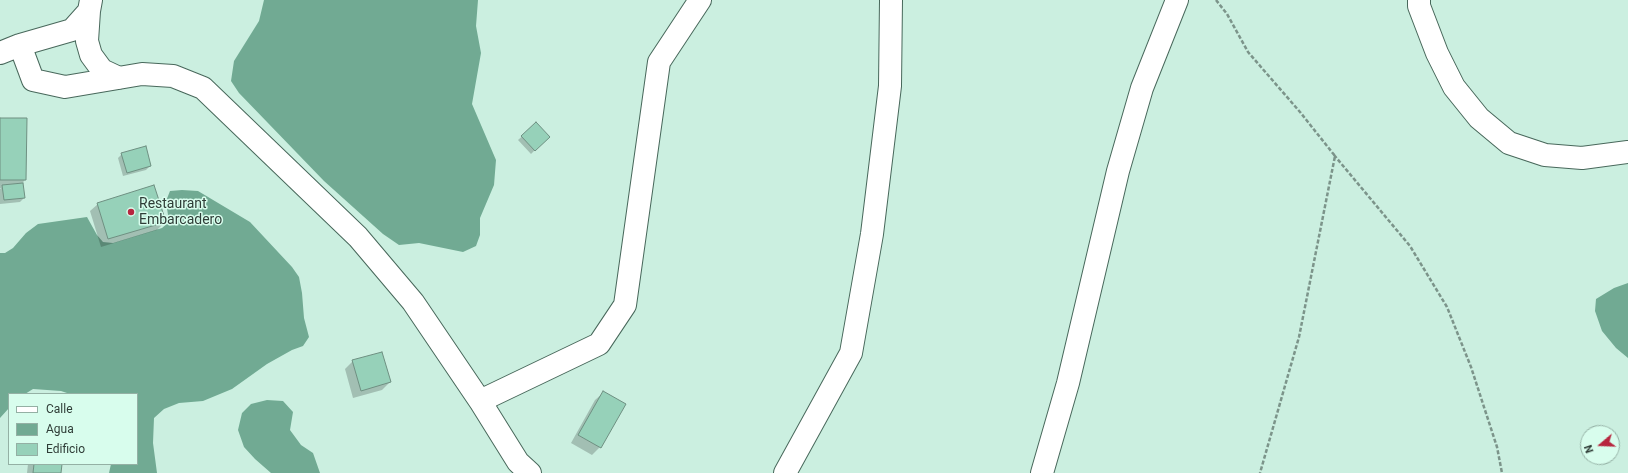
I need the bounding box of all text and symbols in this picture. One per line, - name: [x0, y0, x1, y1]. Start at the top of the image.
- place label: Restaurant Embarcadero: [139, 196, 222, 228]
- marker: Restaurant Embarcadero: [126, 207, 136, 217]
- legend: [8, 393, 138, 465]
- text: Calle: [46, 402, 73, 416]
- text: Agua: [46, 422, 74, 436]
- north arrow: [1580, 425, 1620, 465]
- text: Edificio: [46, 442, 85, 456]
- text: N: [1582, 443, 1597, 455]

